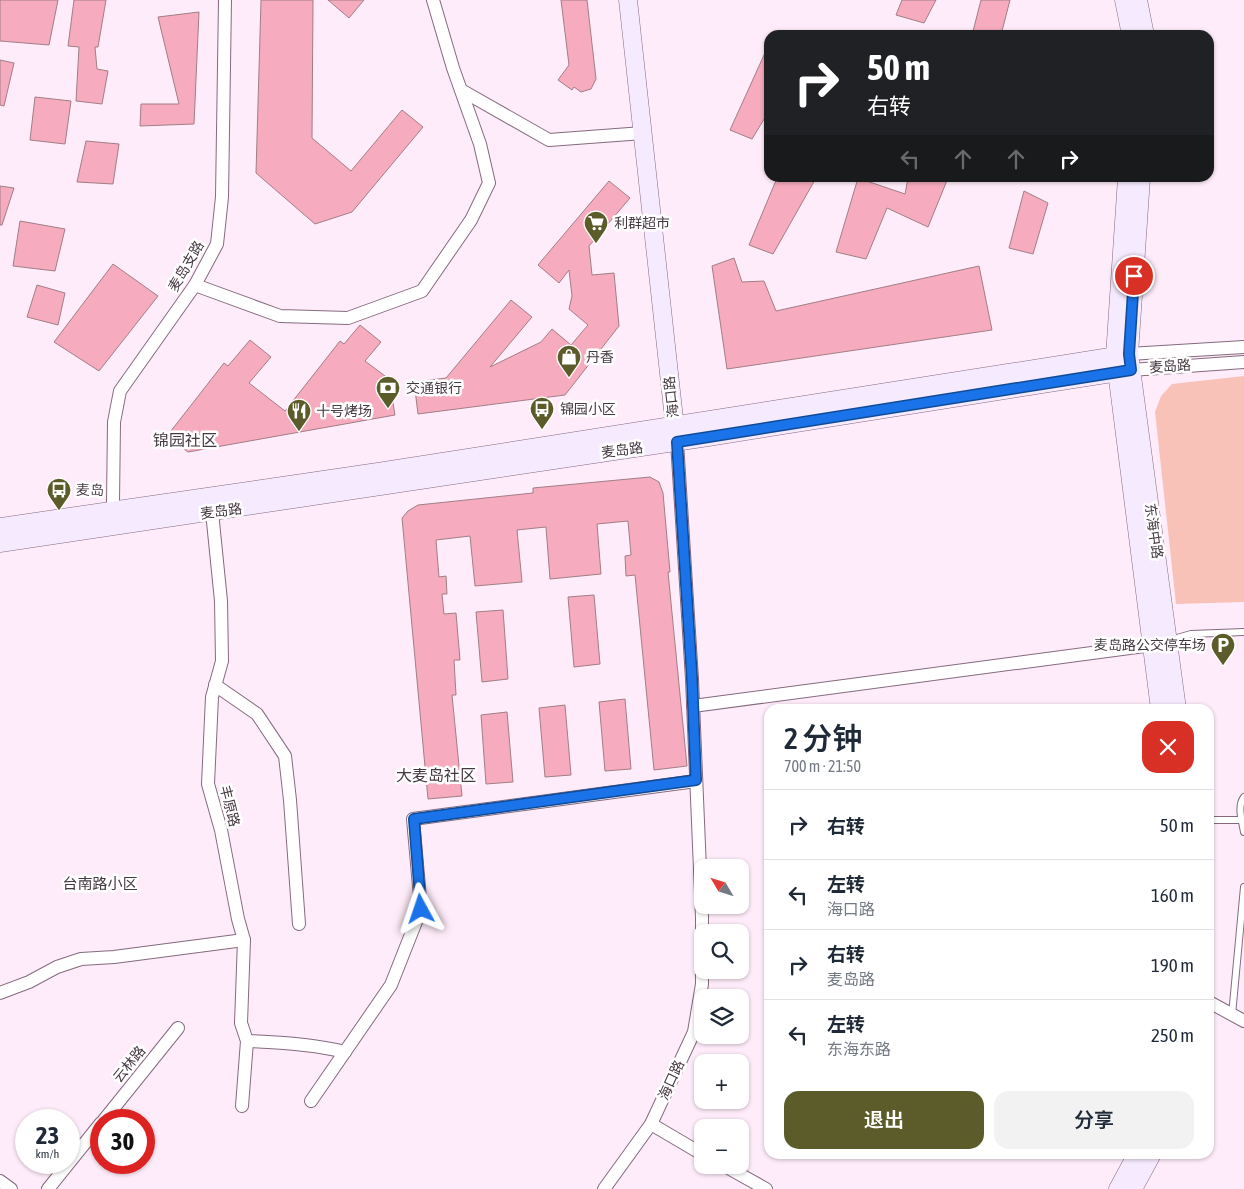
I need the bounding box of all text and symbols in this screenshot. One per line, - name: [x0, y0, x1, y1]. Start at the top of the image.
- text: 50 m: [867, 47, 930, 87]
- icon: right: [784, 50, 849, 115]
- text: 右转: [867, 93, 911, 119]
- icon: left: [896, 145, 924, 173]
- icon: ahead: [949, 145, 977, 173]
- icon: ahead: [1002, 145, 1030, 173]
- icon: right: [1055, 145, 1083, 173]
- supermarket icon: 利群超市: [583, 210, 609, 244]
- place label: 利群超市: [614, 215, 670, 231]
- street label: 麦岛支路: [165, 238, 207, 294]
- pin: [1113, 255, 1155, 297]
- icon: arrive: [1120, 262, 1148, 290]
- shop icon: 丹香: [556, 344, 582, 378]
- place label: 丹香: [586, 349, 614, 365]
- street label: 麦岛路: [1148, 357, 1192, 375]
- bank icon: 交通银行: [375, 375, 401, 409]
- street label: 海口路: [661, 375, 681, 419]
- place label: 交通银行: [406, 380, 462, 396]
- bus stop icon: 锦园小区: [529, 396, 555, 430]
- restaurant icon: 十号烤场: [286, 398, 312, 432]
- place label: 锦园小区: [560, 401, 616, 417]
- place label: 十号烤场: [316, 403, 372, 419]
- district label: 锦园社区: [153, 431, 217, 449]
- street label: 麦岛路: [600, 439, 644, 461]
- bus stop icon: 麦岛: [46, 477, 72, 511]
- place label: 麦岛: [76, 482, 104, 498]
- street label: 麦岛路: [199, 500, 243, 522]
- street label: 东海中路: [1142, 502, 1166, 560]
- parking icon: 麦岛路公交停车场: [1210, 632, 1236, 666]
- place label: 麦岛路公交停车场: [1094, 637, 1206, 653]
- text: 2 分钟: [784, 721, 862, 755]
- button: close: [1142, 721, 1194, 773]
- text: 700 m · 21:50: [784, 757, 861, 775]
- district label: 大麦岛社区: [396, 766, 476, 784]
- street label: 丰原路: [217, 784, 243, 828]
- icon: right: [784, 811, 812, 839]
- text: 50 m: [1160, 814, 1194, 836]
- text: 右转: [827, 815, 865, 837]
- north arrow: [694, 859, 749, 914]
- map controls: [694, 859, 749, 1174]
- text: 左转: [827, 873, 865, 895]
- district label: 台南路小区: [62, 875, 138, 892]
- icon: left: [784, 881, 812, 909]
- position arrow: [394, 882, 446, 934]
- text: 160 m: [1151, 884, 1194, 906]
- text: 海口路: [827, 900, 875, 918]
- button: search: [694, 924, 749, 979]
- text: 右转: [827, 943, 865, 965]
- icon: right: [784, 951, 812, 979]
- text: 190 m: [1151, 954, 1194, 976]
- text: 麦岛路: [827, 970, 875, 988]
- button: layers: [694, 989, 749, 1044]
- text: 左转: [827, 1013, 865, 1035]
- icon: left: [784, 1021, 812, 1049]
- text: 250 m: [1151, 1024, 1194, 1046]
- text: 东海东路: [827, 1040, 891, 1058]
- street label: 云林路: [110, 1043, 148, 1085]
- button: +: [694, 1054, 749, 1109]
- street label: 海口路: [655, 1058, 687, 1102]
- button: 退出: [784, 1091, 984, 1149]
- button: 分享: [994, 1091, 1194, 1149]
- speed limit sign: 30: [90, 1109, 155, 1174]
- button: −: [694, 1119, 749, 1174]
- text: 23: [36, 1121, 59, 1149]
- text: km/h: [36, 1147, 59, 1161]

